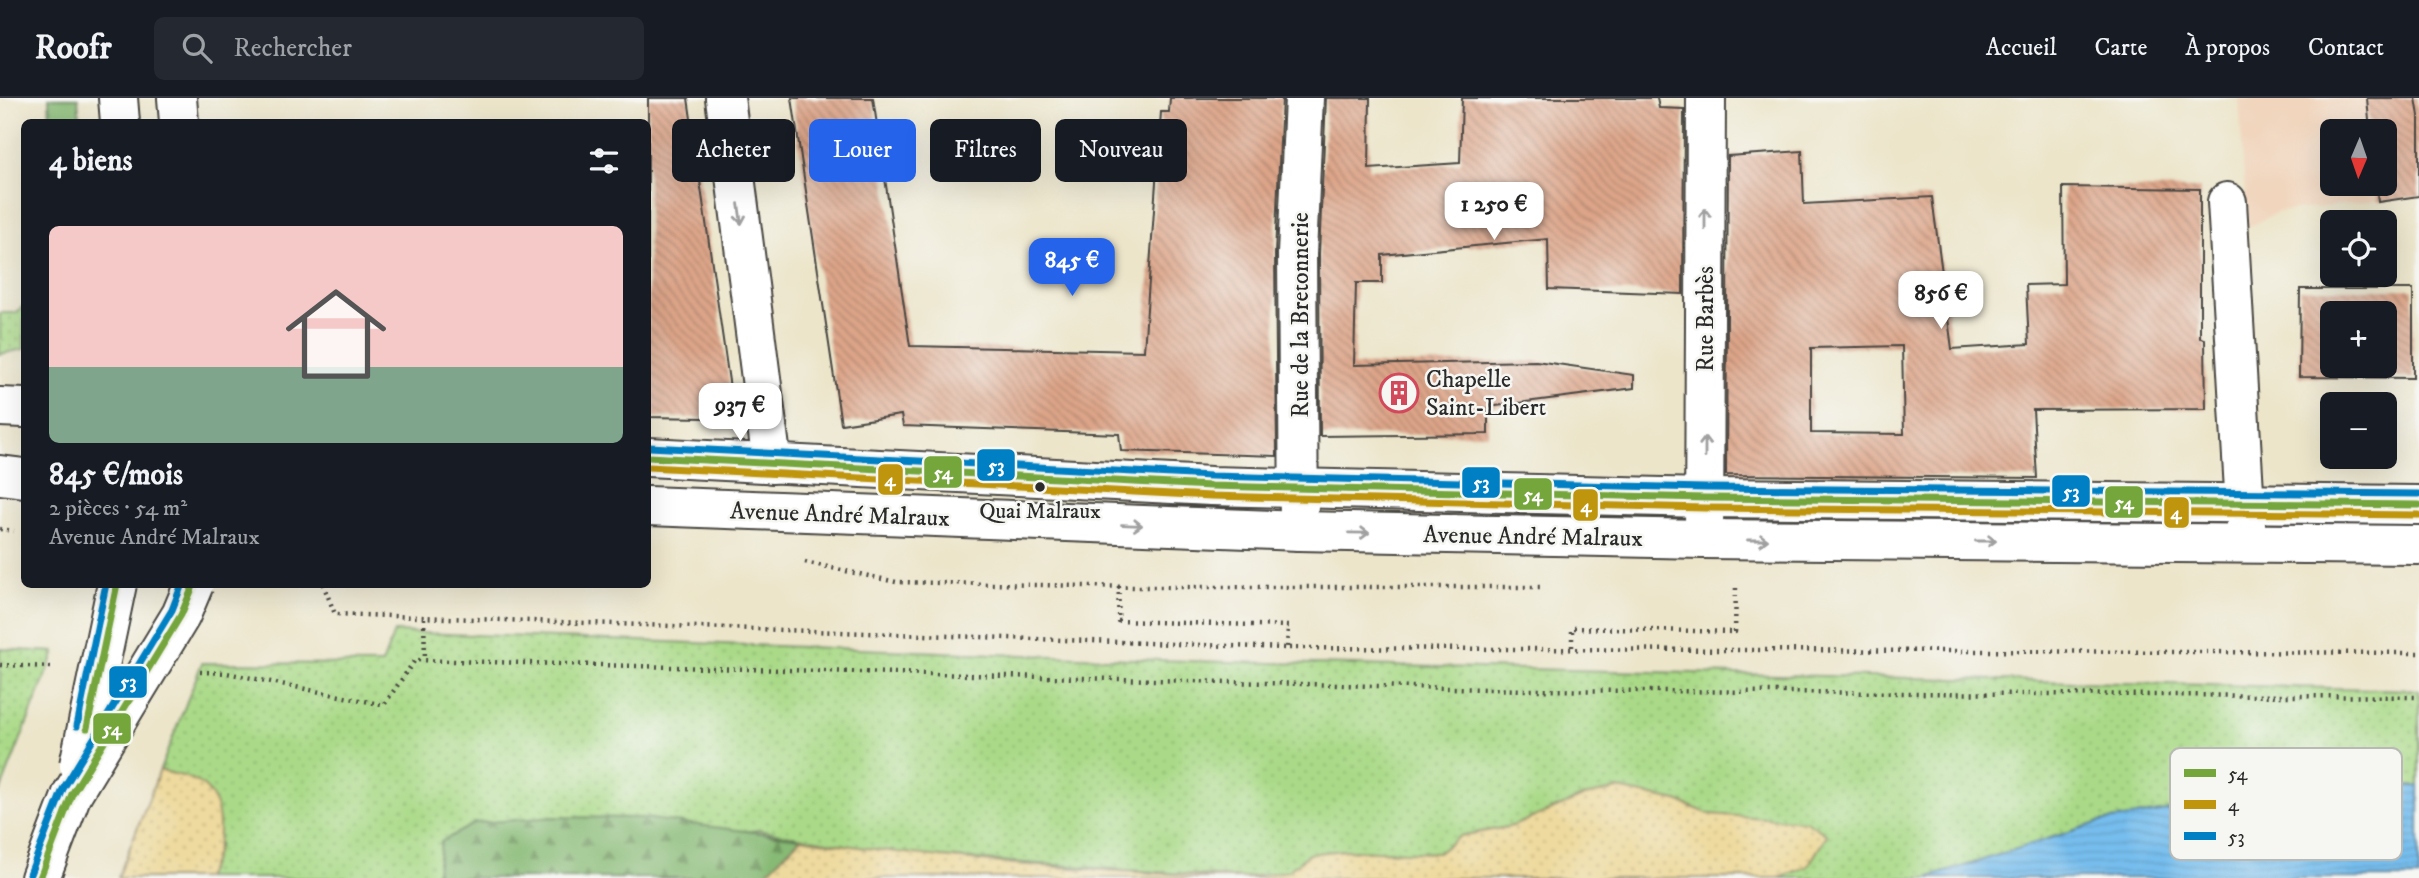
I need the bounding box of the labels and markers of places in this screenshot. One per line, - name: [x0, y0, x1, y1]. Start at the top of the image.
- pin: 1 250 €: [1429, 183, 1559, 242]
- pin: 845 €: [1023, 238, 1121, 298]
- pin: 856 €: [1892, 272, 1990, 331]
- place label: Chapelle Saint-Libert: [1426, 365, 1546, 423]
- building icon: Chapelle Saint-Libert: [1378, 372, 1420, 414]
- pin: 937 €: [691, 384, 789, 443]
- marker: Quai Malraux: [1033, 480, 1047, 494]
- place label: Quai Malraux: [979, 498, 1101, 525]

